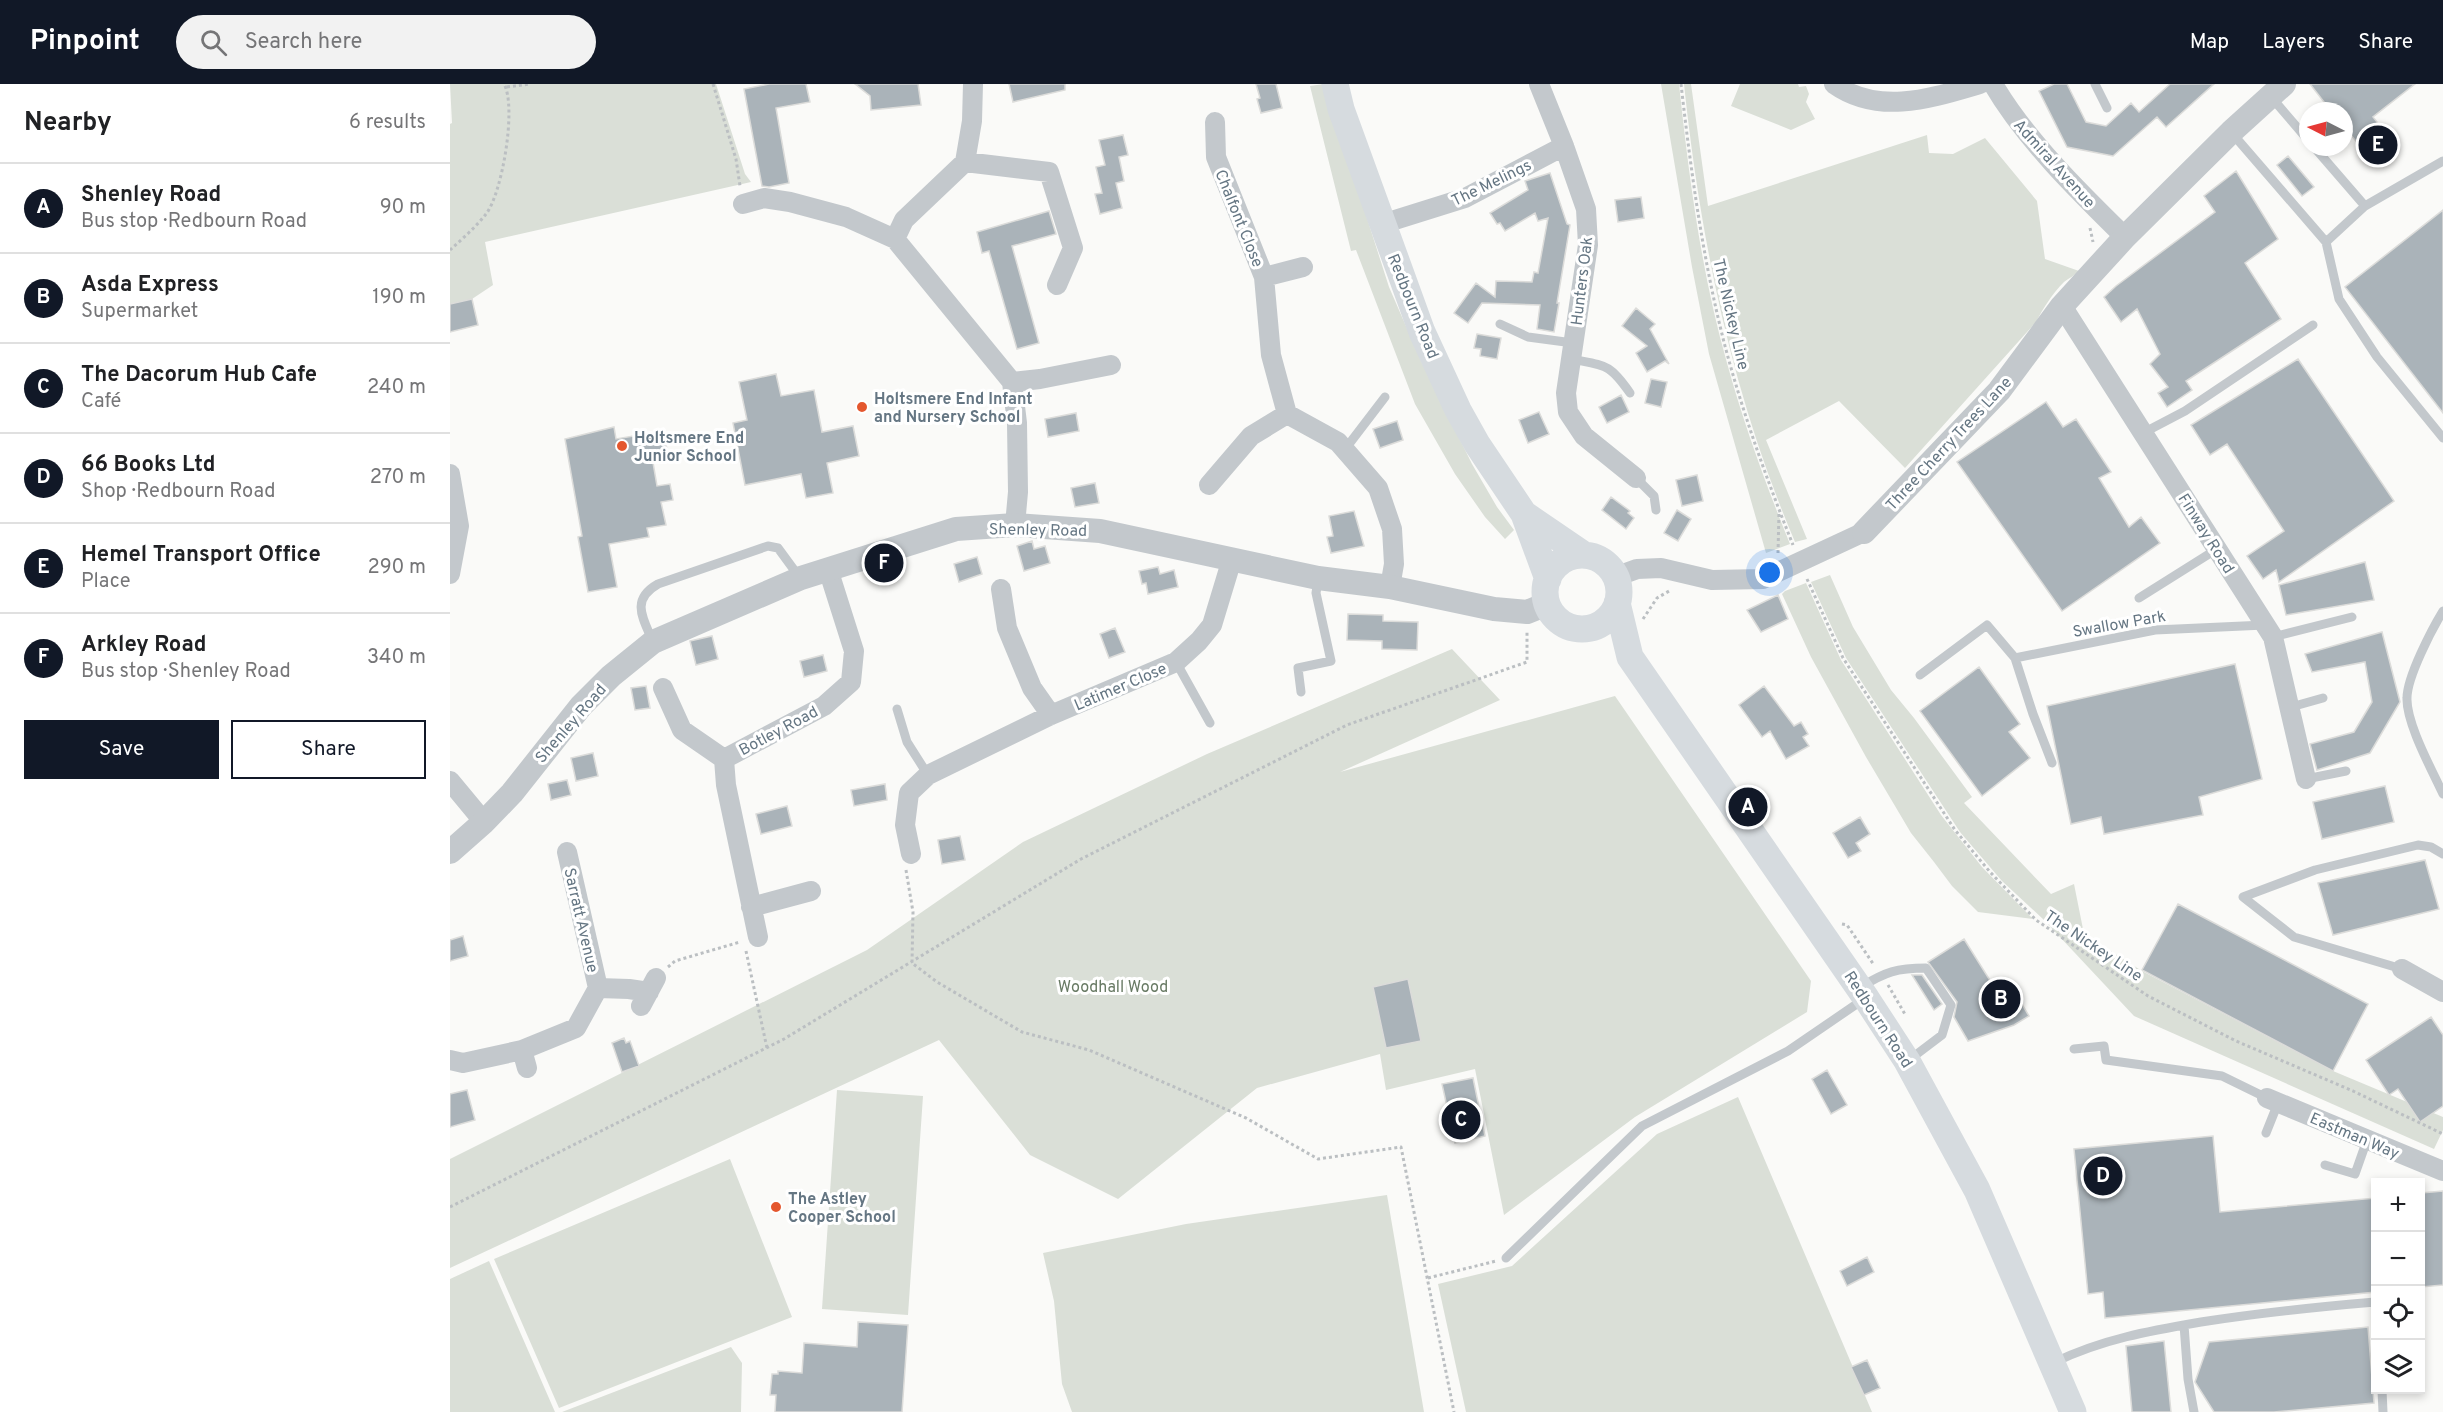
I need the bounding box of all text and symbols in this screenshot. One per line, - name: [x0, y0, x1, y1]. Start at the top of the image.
- search box: [176, 15, 596, 69]
- text: Pinpoint: [30, 24, 140, 60]
- icon: search: [197, 26, 230, 59]
- text: Search here: [245, 29, 362, 56]
- text: Map: [2190, 29, 2229, 56]
- text: Layers: [2262, 29, 2325, 56]
- text: Share: [2358, 29, 2413, 56]
- north arrow: [2299, 102, 2353, 156]
- text: Nearby: [24, 107, 112, 140]
- text: 6 results: [349, 110, 426, 136]
- street label: Admiral Avenue: [2008, 116, 2099, 213]
- pin: E: [2358, 122, 2398, 168]
- street label: The Melings: [1449, 156, 1535, 212]
- street label: Chalfont Close: [1209, 167, 1267, 271]
- text: Shenley Road: [81, 182, 221, 209]
- text: A: [36, 195, 51, 221]
- text: 90 m: [380, 195, 426, 221]
- text: Bus stop · Redbourn Road: [81, 209, 307, 235]
- street label: Hunters Oak: [1568, 236, 1598, 327]
- street label: Redbourn Road: [1382, 251, 1442, 362]
- street label: The Nickey Line: [1708, 257, 1753, 372]
- text: Asda Express: [81, 272, 219, 299]
- text: B: [37, 285, 50, 311]
- text: 190 m: [372, 285, 426, 311]
- text: Supermarket: [81, 299, 198, 325]
- text: The Dacorum Hub Cafe: [81, 362, 317, 389]
- street label: Three Cherry Trees Lane: [1882, 373, 2017, 516]
- text: C: [37, 375, 50, 401]
- text: 240 m: [367, 375, 426, 401]
- text: Café: [81, 389, 121, 415]
- place label: Holtsmere End Infant and Nursery School: [874, 390, 1033, 428]
- marker: Holtsmere End Infant and Nursery School: [855, 400, 869, 414]
- place label: Holtsmere End Junior School: [634, 429, 744, 467]
- marker: Holtsmere End Junior School: [615, 439, 629, 453]
- text: 66 Books Ltd: [81, 452, 215, 479]
- text: D: [36, 465, 51, 491]
- text: 270 m: [370, 465, 426, 491]
- text: Shop · Redbourn Road: [81, 479, 276, 505]
- street label: Finway Road: [2173, 490, 2238, 578]
- street label: Shenley Road: [989, 520, 1087, 542]
- pin: F: [864, 540, 904, 586]
- text: Hemel Transport Office: [81, 542, 321, 569]
- text: E: [37, 555, 50, 581]
- text: 290 m: [368, 555, 426, 581]
- your location: [1755, 558, 1784, 587]
- text: Place: [81, 569, 131, 595]
- street label: Swallow Park: [2071, 607, 2167, 643]
- text: Arkley Road: [81, 632, 206, 659]
- text: F: [38, 645, 49, 671]
- text: 340 m: [367, 645, 426, 671]
- text: Bus stop · Shenley Road: [81, 659, 291, 685]
- street label: Latimer Close: [1071, 659, 1170, 716]
- street label: Shenley Road: [532, 681, 611, 768]
- street label: Botley Road: [736, 703, 822, 761]
- button: Save: [24, 720, 219, 779]
- button: Share: [231, 720, 426, 779]
- pin: A: [1728, 784, 1768, 830]
- street label: Sarratt Avenue: [558, 866, 602, 975]
- street label: The Nickey Line: [2040, 907, 2146, 987]
- street label: Redbourn Road: [1839, 968, 1916, 1072]
- pin: B: [1982, 976, 2020, 1022]
- park label: Woodhall Wood: [1058, 978, 1168, 998]
- pin: C: [1442, 1098, 1480, 1142]
- street label: Eastman Way: [2306, 1109, 2402, 1165]
- pin: D: [2084, 1154, 2122, 1198]
- map controls: [2371, 1178, 2425, 1394]
- button: +: [2371, 1178, 2425, 1232]
- place label: The Astley Cooper School: [788, 1190, 896, 1228]
- marker: The Astley Cooper School: [769, 1200, 783, 1214]
- button: −: [2371, 1232, 2425, 1286]
- button: locate: [2371, 1286, 2425, 1340]
- button: layers: [2371, 1340, 2425, 1394]

